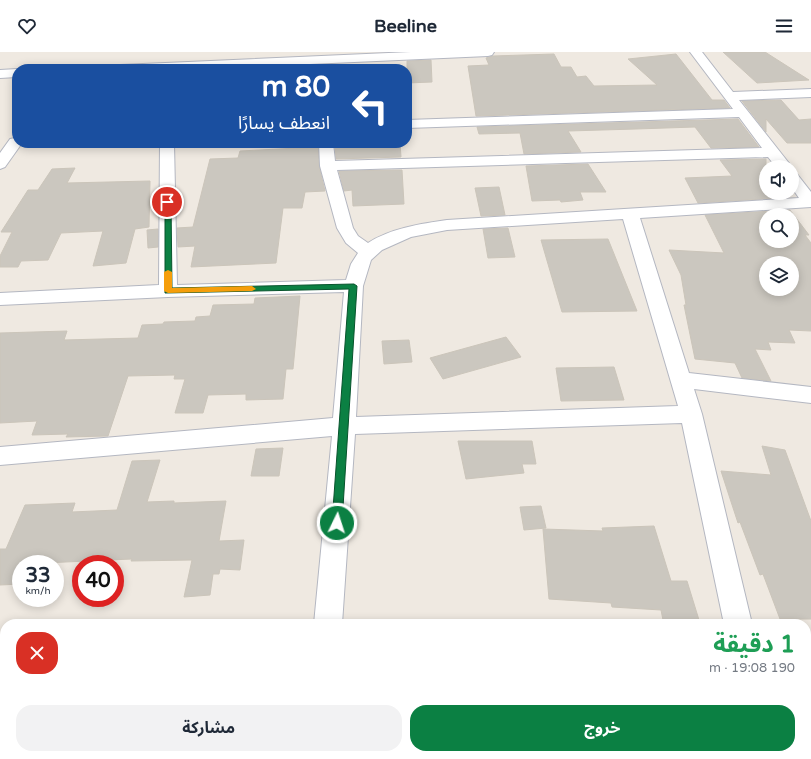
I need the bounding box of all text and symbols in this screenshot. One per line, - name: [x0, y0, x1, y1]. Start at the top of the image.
- icon: heart: [16, 15, 38, 37]
- text: Beeline: [374, 15, 437, 37]
- icon: menu: [773, 15, 795, 37]
- text: 80 m: [262, 70, 330, 104]
- icon: left: [344, 80, 396, 132]
- text: انعطف يسارًا: [238, 112, 330, 134]
- map controls: [759, 160, 799, 296]
- button: sound: [759, 160, 799, 200]
- pin: [150, 185, 184, 219]
- icon: arrive: [156, 191, 178, 213]
- button: search: [759, 208, 799, 248]
- button: layers: [759, 256, 799, 296]
- position arrow: [316, 502, 358, 544]
- speed limit sign: 40: [72, 555, 124, 607]
- text: 33: [25, 564, 51, 588]
- text: km/h: [25, 585, 51, 597]
- text: 1 دقيقة: [713, 630, 795, 659]
- button: close: [16, 632, 58, 674]
- text: 190 m · 19:08: [709, 660, 795, 676]
- button: مشاركة: [16, 705, 402, 751]
- button: خروج: [410, 705, 795, 751]

